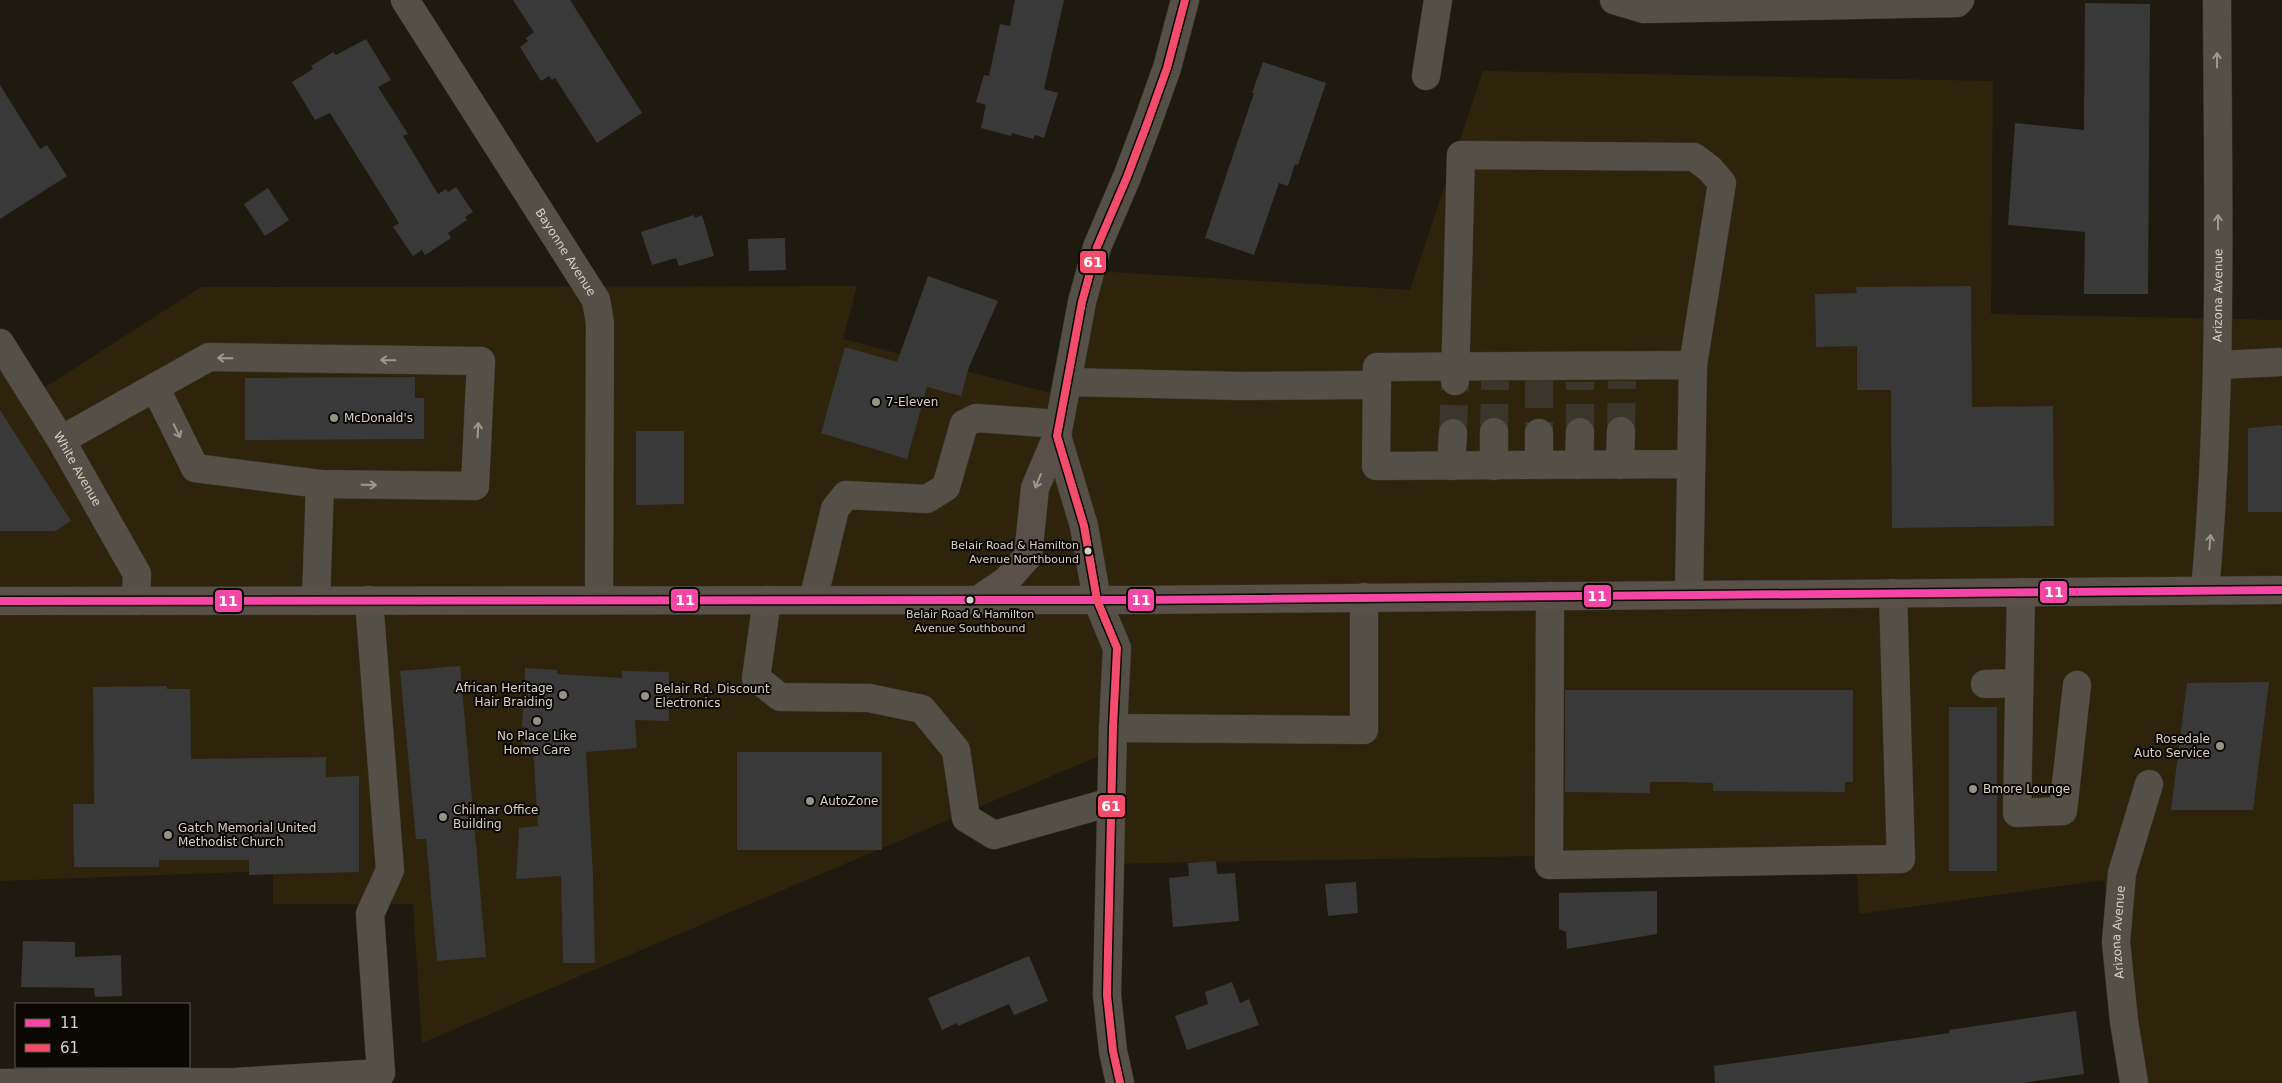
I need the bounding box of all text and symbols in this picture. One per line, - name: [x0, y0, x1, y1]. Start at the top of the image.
- one-way arrow: [2212, 52, 2222, 68]
- street label: Bayonne Avenue: [533, 206, 599, 299]
- one-way arrow: [2213, 214, 2223, 230]
- street label: Arizona Avenue: [2211, 249, 2225, 342]
- line badge: 61: [1079, 250, 1107, 274]
- text: 61: [1083, 254, 1103, 270]
- one-way arrow: [218, 353, 234, 362]
- one-way arrow: [380, 355, 396, 365]
- place label: 7-Eleven: [886, 395, 938, 409]
- marker: 7-Eleven: [870, 396, 882, 408]
- place label: McDonald's: [344, 411, 413, 425]
- marker: McDonald's: [328, 412, 340, 424]
- one-way arrow: [473, 422, 482, 438]
- one-way arrow: [172, 423, 182, 438]
- street label: White Avenue: [51, 429, 104, 509]
- one-way arrow: [1033, 473, 1043, 488]
- one-way arrow: [360, 480, 377, 490]
- one-way arrow: [2205, 534, 2214, 550]
- place label: Belair Road & Hamilton Avenue Northbound: [951, 539, 1079, 566]
- marker: Belair Road & Hamilton Avenue Northbound: [1083, 546, 1093, 556]
- line badge: 11: [2039, 580, 2068, 604]
- line badge: 11: [1583, 584, 1612, 608]
- text: 11: [2044, 584, 2064, 600]
- line badge: 11: [670, 588, 699, 612]
- line badge: 11: [1127, 588, 1155, 612]
- text: 11: [1587, 588, 1607, 604]
- line badge: 11: [214, 589, 243, 613]
- text: 11: [675, 592, 695, 608]
- text: 11: [1131, 592, 1151, 608]
- text: 11: [218, 593, 238, 609]
- marker: Belair Road & Hamilton Avenue Southbound: [965, 595, 975, 605]
- place label: Belair Road & Hamilton Avenue Southbound: [906, 608, 1034, 635]
- place label: African Heritage Hair Braiding: [456, 681, 553, 709]
- place label: Belair Rd. Discount Electronics: [655, 682, 770, 710]
- marker: African Heritage Hair Braiding: [557, 689, 569, 701]
- marker: Belair Rd. Discount Electronics: [639, 690, 651, 702]
- marker: No Place Like Home Care: [531, 715, 543, 727]
- place label: No Place Like Home Care: [497, 729, 577, 757]
- place label: Rosedale Auto Service: [2134, 732, 2210, 760]
- marker: Rosedale Auto Service: [2214, 740, 2226, 752]
- place label: Bmore Lounge: [1983, 782, 2070, 796]
- marker: Bmore Lounge: [1967, 783, 1979, 795]
- place label: AutoZone: [820, 794, 878, 808]
- line badge: 61: [1097, 794, 1126, 818]
- marker: AutoZone: [804, 795, 816, 807]
- text: 61: [1101, 798, 1121, 814]
- place label: Chilmar Office Building: [453, 803, 538, 831]
- marker: Chilmar Office Building: [437, 811, 449, 823]
- place label: Gatch Memorial United Methodist Church: [178, 821, 316, 849]
- marker: Gatch Memorial United Methodist Church: [162, 829, 174, 841]
- street label: Arizona Avenue: [2109, 885, 2128, 980]
- legend: [15, 1003, 190, 1068]
- text: 11: [60, 1014, 79, 1032]
- text: 61: [60, 1039, 79, 1057]

